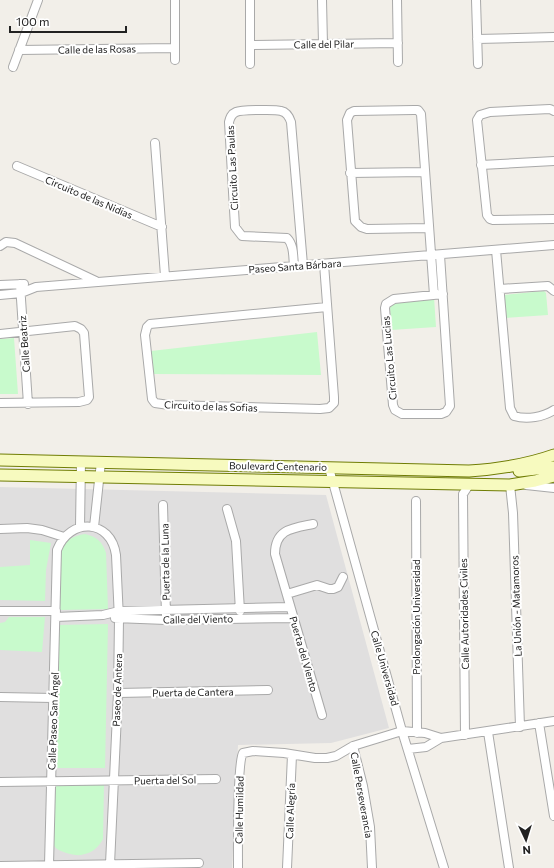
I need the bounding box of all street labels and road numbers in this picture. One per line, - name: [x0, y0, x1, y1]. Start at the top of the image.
- street label: Calle del Pilar: [294, 37, 354, 51]
- street label: Calle de las Rosas: [58, 42, 137, 56]
- street label: Circuito Las Paulas: [224, 125, 240, 211]
- street label: Circuito de las Nidias: [44, 173, 135, 221]
- street label: Paseo Santa Bárbara: [248, 257, 342, 275]
- street label: Calle Beatriz: [16, 315, 32, 373]
- street label: Circuito Las Lucias: [379, 315, 399, 401]
- street label: Circuito de las Sofias: [164, 398, 258, 414]
- street label: Boulevard Centenario: [229, 459, 327, 473]
- street label: Puerta de la Luna: [158, 523, 172, 601]
- street label: La Unión - Matamoros: [508, 555, 524, 657]
- street label: Calle Autoridades Civiles: [457, 558, 471, 670]
- street label: Prolongación Universidad: [410, 559, 422, 675]
- street label: Calle del Viento: [163, 612, 233, 626]
- street label: Puerta del Viento: [287, 615, 321, 693]
- street label: Calle Universidad: [368, 629, 402, 707]
- street label: Paseo de Antera: [110, 653, 124, 727]
- street label: Calle Paseo San Ángel: [45, 672, 61, 770]
- street label: Puerta de Cantera: [152, 685, 234, 699]
- street label: Calle Perseverancia: [349, 751, 375, 839]
- street label: Puerta del Sol: [134, 773, 196, 787]
- street label: Calle Humildad: [232, 776, 246, 844]
- street label: Calle Alegría: [283, 783, 297, 839]

